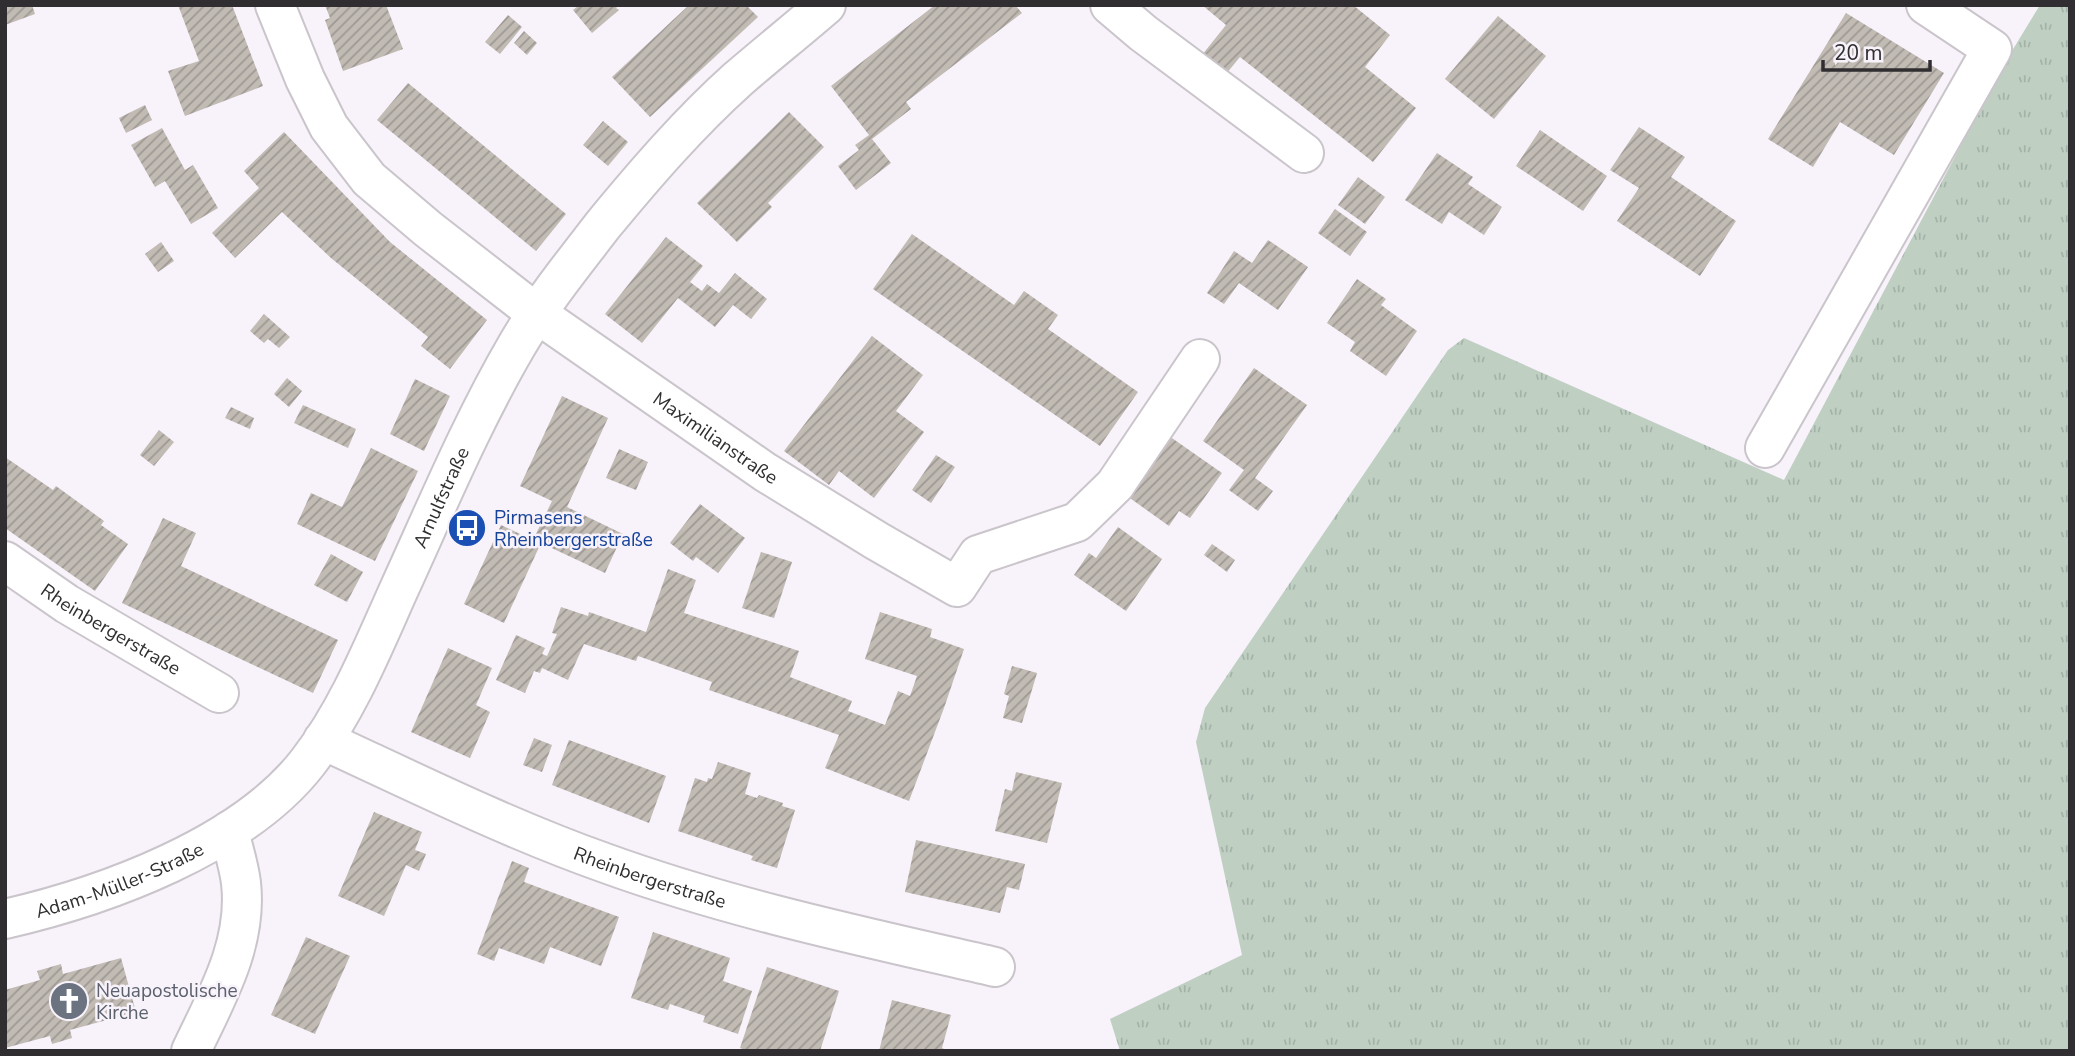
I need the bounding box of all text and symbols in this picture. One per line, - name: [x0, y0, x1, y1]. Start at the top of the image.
- scale bar: [1823, 28, 1930, 72]
- text: 20 m: [1834, 39, 1883, 67]
- street label: Maximilianstraße: [647, 386, 783, 491]
- street label: Arnulfstraße: [407, 443, 476, 552]
- place label: Pirmasens Rheinbergerstraße: [494, 505, 653, 553]
- bus stop icon: Pirmasens Rheinbergerstraße: [446, 507, 488, 549]
- street label: Rheinbergerstraße: [35, 578, 185, 682]
- street label: Adam-Müller-Straße: [33, 836, 209, 925]
- street label: Rheinbergerstraße: [570, 841, 729, 915]
- place label: Neuapostolische Kirche: [96, 978, 238, 1026]
- church icon: Neuapostolische Kirche: [48, 980, 90, 1022]

